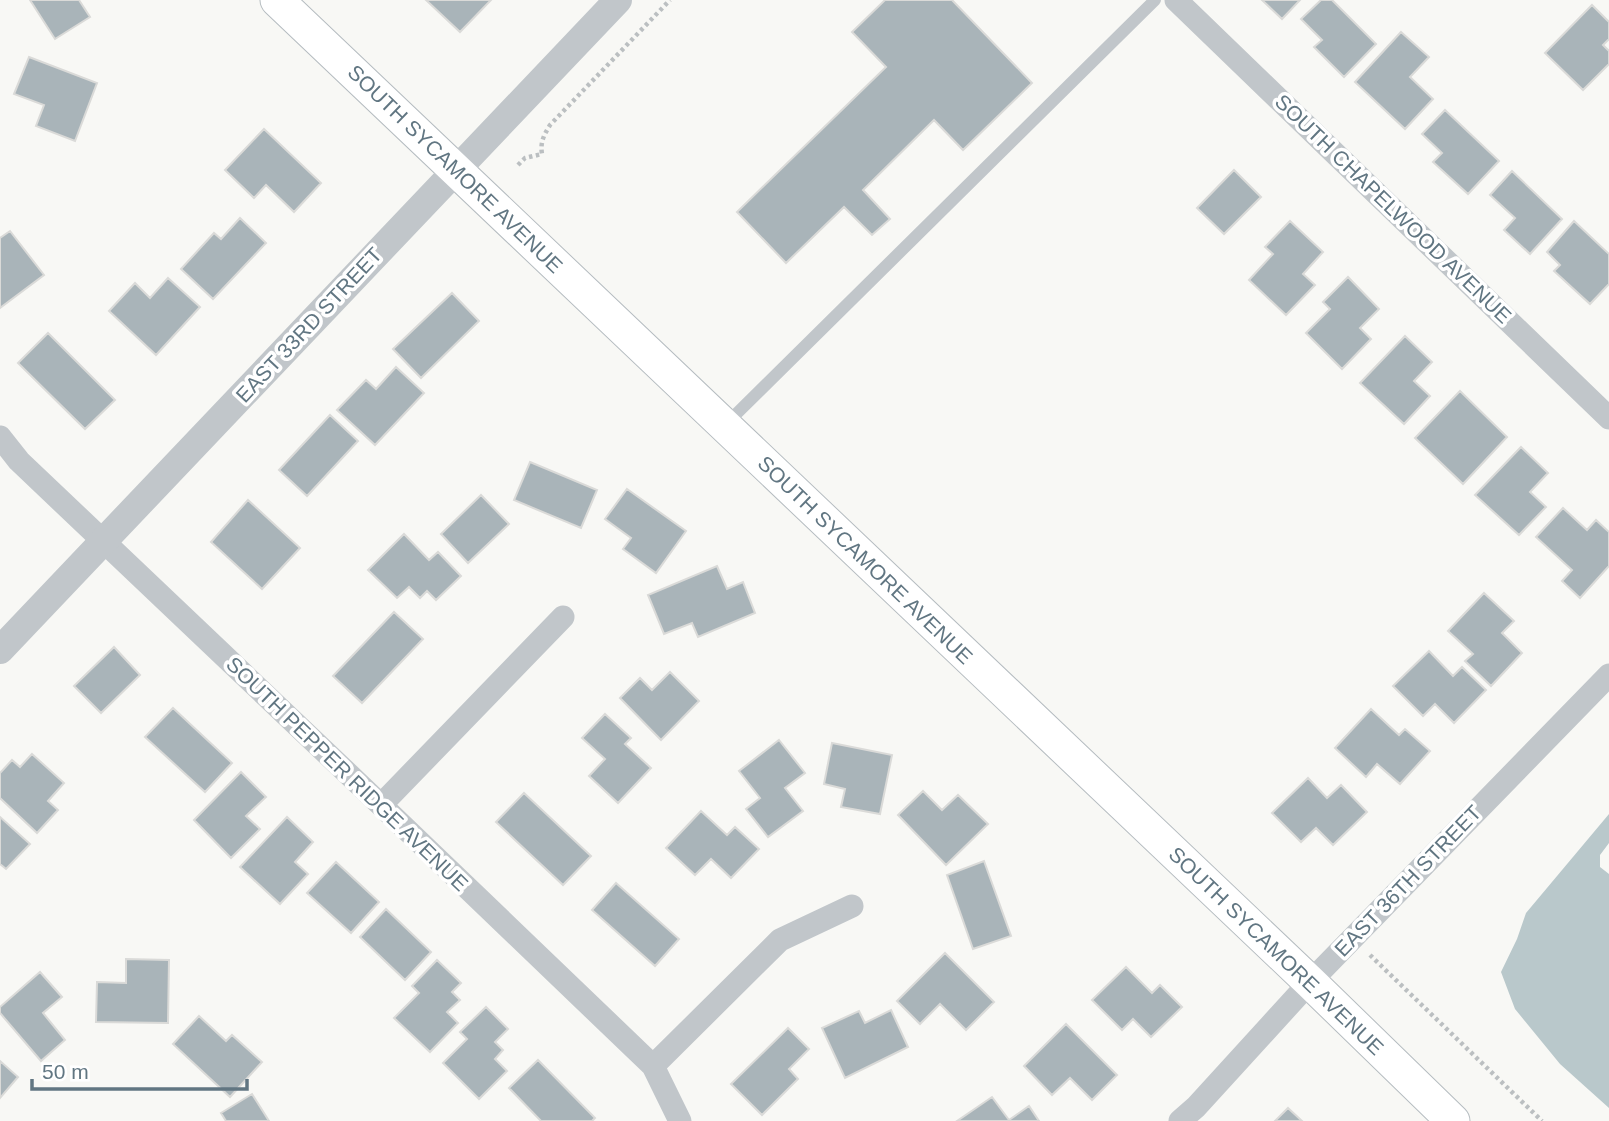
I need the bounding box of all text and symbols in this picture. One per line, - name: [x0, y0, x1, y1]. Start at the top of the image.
- street label: SOUTH SYCAMORE AVENUE: [343, 60, 567, 277]
- street label: SOUTH CHAPELWOOD AVENUE: [1271, 90, 1516, 328]
- street label: EAST 33RD STREET: [231, 243, 386, 407]
- street label: SOUTH SYCAMORE AVENUE: [753, 451, 977, 668]
- street label: SOUTH PEPPER RIDGE AVENUE: [222, 652, 473, 895]
- street label: EAST 36TH STREET: [1330, 800, 1486, 961]
- street label: SOUTH SYCAMORE AVENUE: [1164, 842, 1388, 1059]
- scale bar: [32, 1048, 247, 1092]
- text: 50 m: [42, 1060, 89, 1083]

